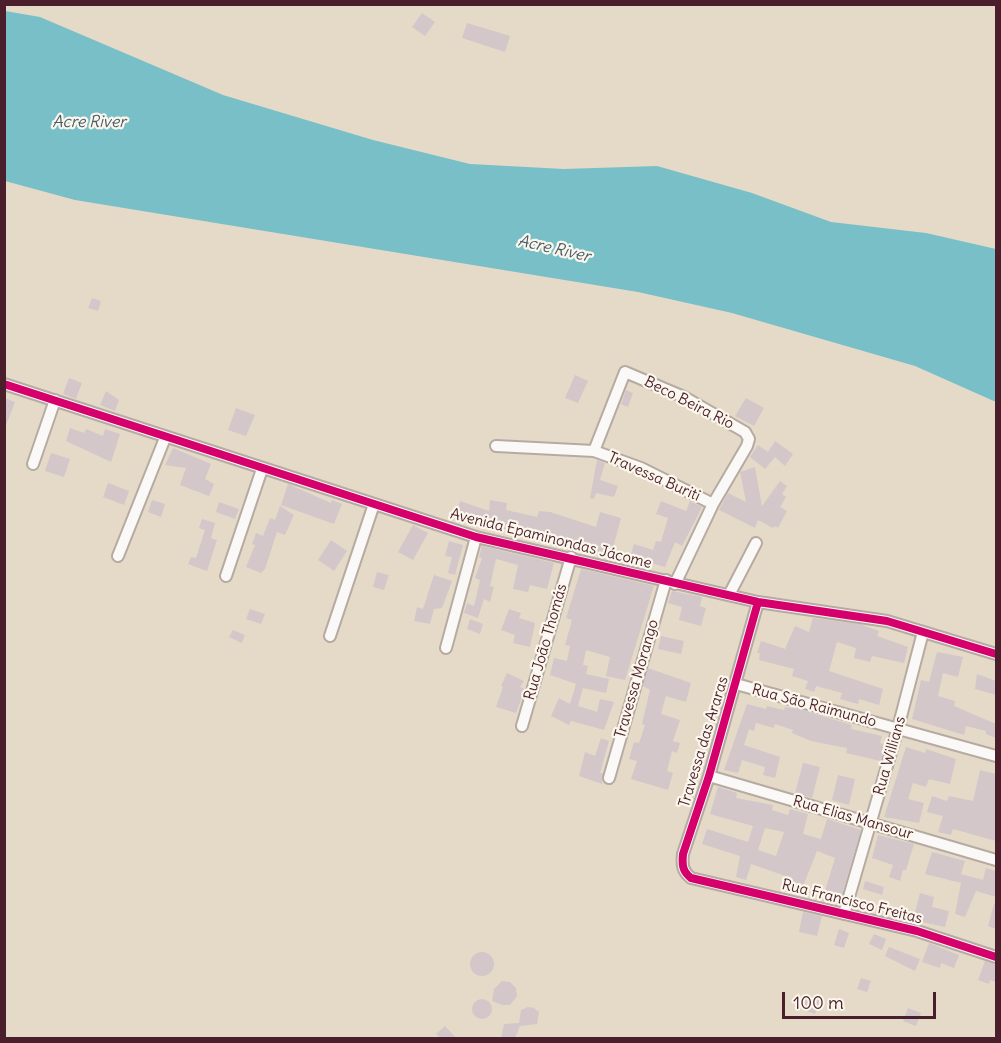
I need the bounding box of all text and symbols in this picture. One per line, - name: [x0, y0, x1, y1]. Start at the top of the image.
- water label: Acre River: [52, 112, 126, 132]
- water label: Acre River: [516, 231, 592, 267]
- street label: Beco Beira Rio: [641, 373, 737, 433]
- street label: Travessa Buriti: [605, 449, 703, 505]
- street label: Avenida Epaminondas Jácome: [448, 505, 654, 573]
- street label: Rua João Thomás: [521, 582, 571, 702]
- street label: Travessa Morango: [611, 617, 663, 741]
- street label: Travessa das Araras: [676, 674, 732, 810]
- street label: Rua São Raimundo: [750, 681, 878, 731]
- street label: Rua Willians: [870, 714, 910, 798]
- street label: Rua Elias Mansour: [791, 792, 915, 844]
- street label: Rua Francisco Freitas: [780, 876, 924, 928]
- scale bar: [785, 980, 940, 1018]
- text: 100 m: [793, 991, 844, 1014]

